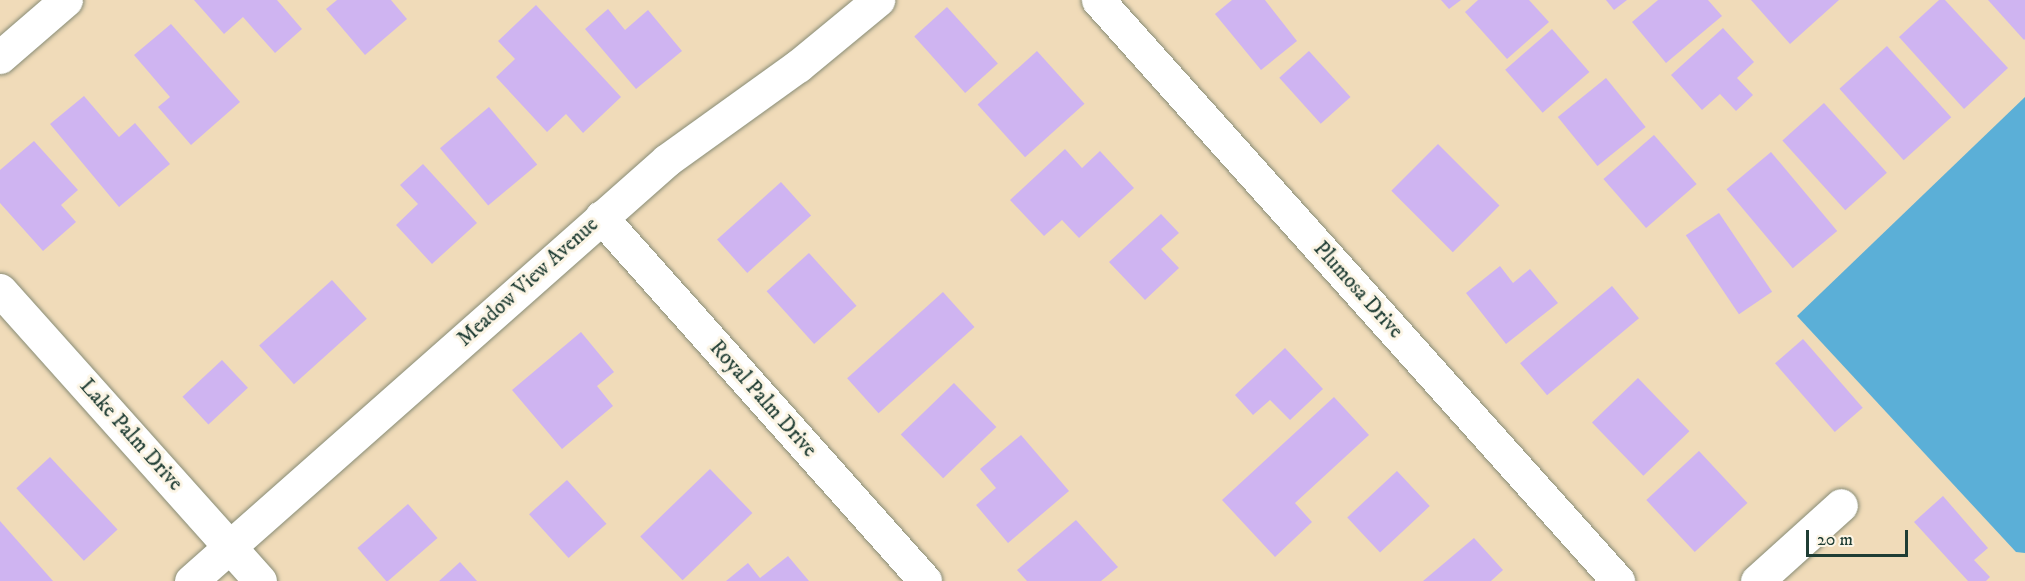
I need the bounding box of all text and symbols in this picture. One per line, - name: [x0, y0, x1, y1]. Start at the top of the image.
- street label: Meadow View Avenue: [452, 212, 604, 352]
- street label: Plumosa Drive: [1308, 236, 1408, 344]
- street label: Royal Palm Drive: [704, 335, 822, 463]
- street label: Lake Palm Drive: [74, 374, 188, 496]
- scale bar: [1809, 518, 1911, 556]
- text: 20 m: [1817, 529, 1853, 551]

